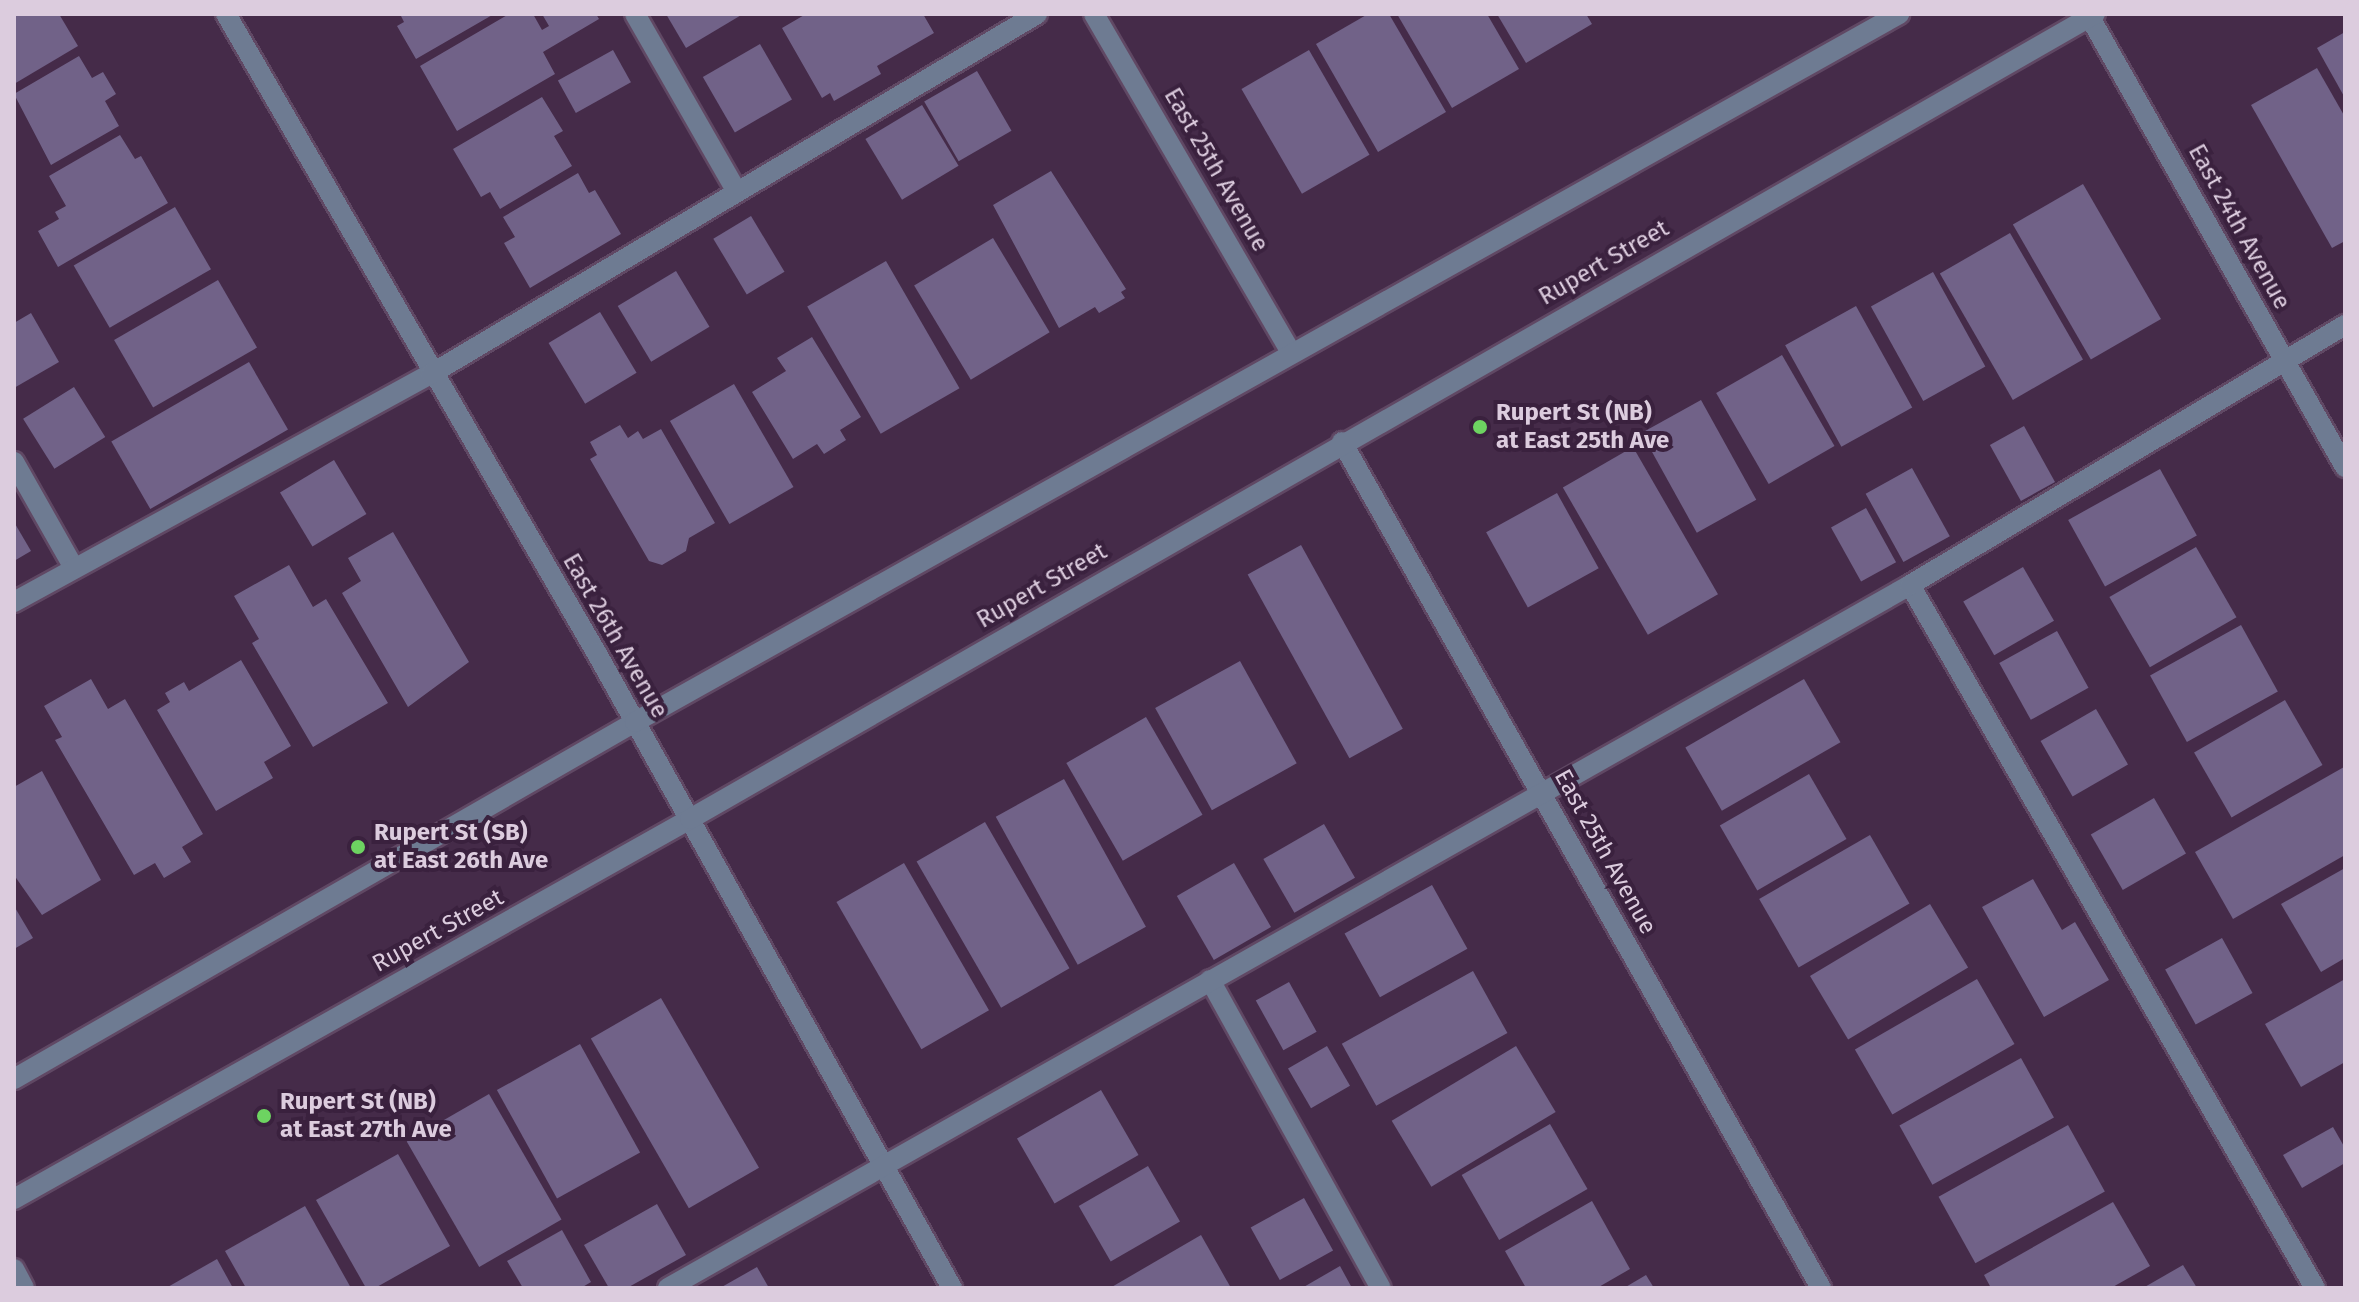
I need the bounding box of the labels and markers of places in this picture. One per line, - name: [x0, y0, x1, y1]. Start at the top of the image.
- place label: Rupert St (NB) at East 25th Ave: [1496, 399, 1669, 455]
- marker: Rupert St (NB) at East 25th Ave: [1471, 418, 1489, 436]
- place label: Rupert St (SB) at East 26th Ave: [374, 819, 548, 875]
- marker: Rupert St (SB) at East 26th Ave: [349, 838, 367, 856]
- place label: Rupert St (NB) at East 27th Ave: [280, 1088, 452, 1144]
- marker: Rupert St (NB) at East 27th Ave: [255, 1107, 273, 1125]

